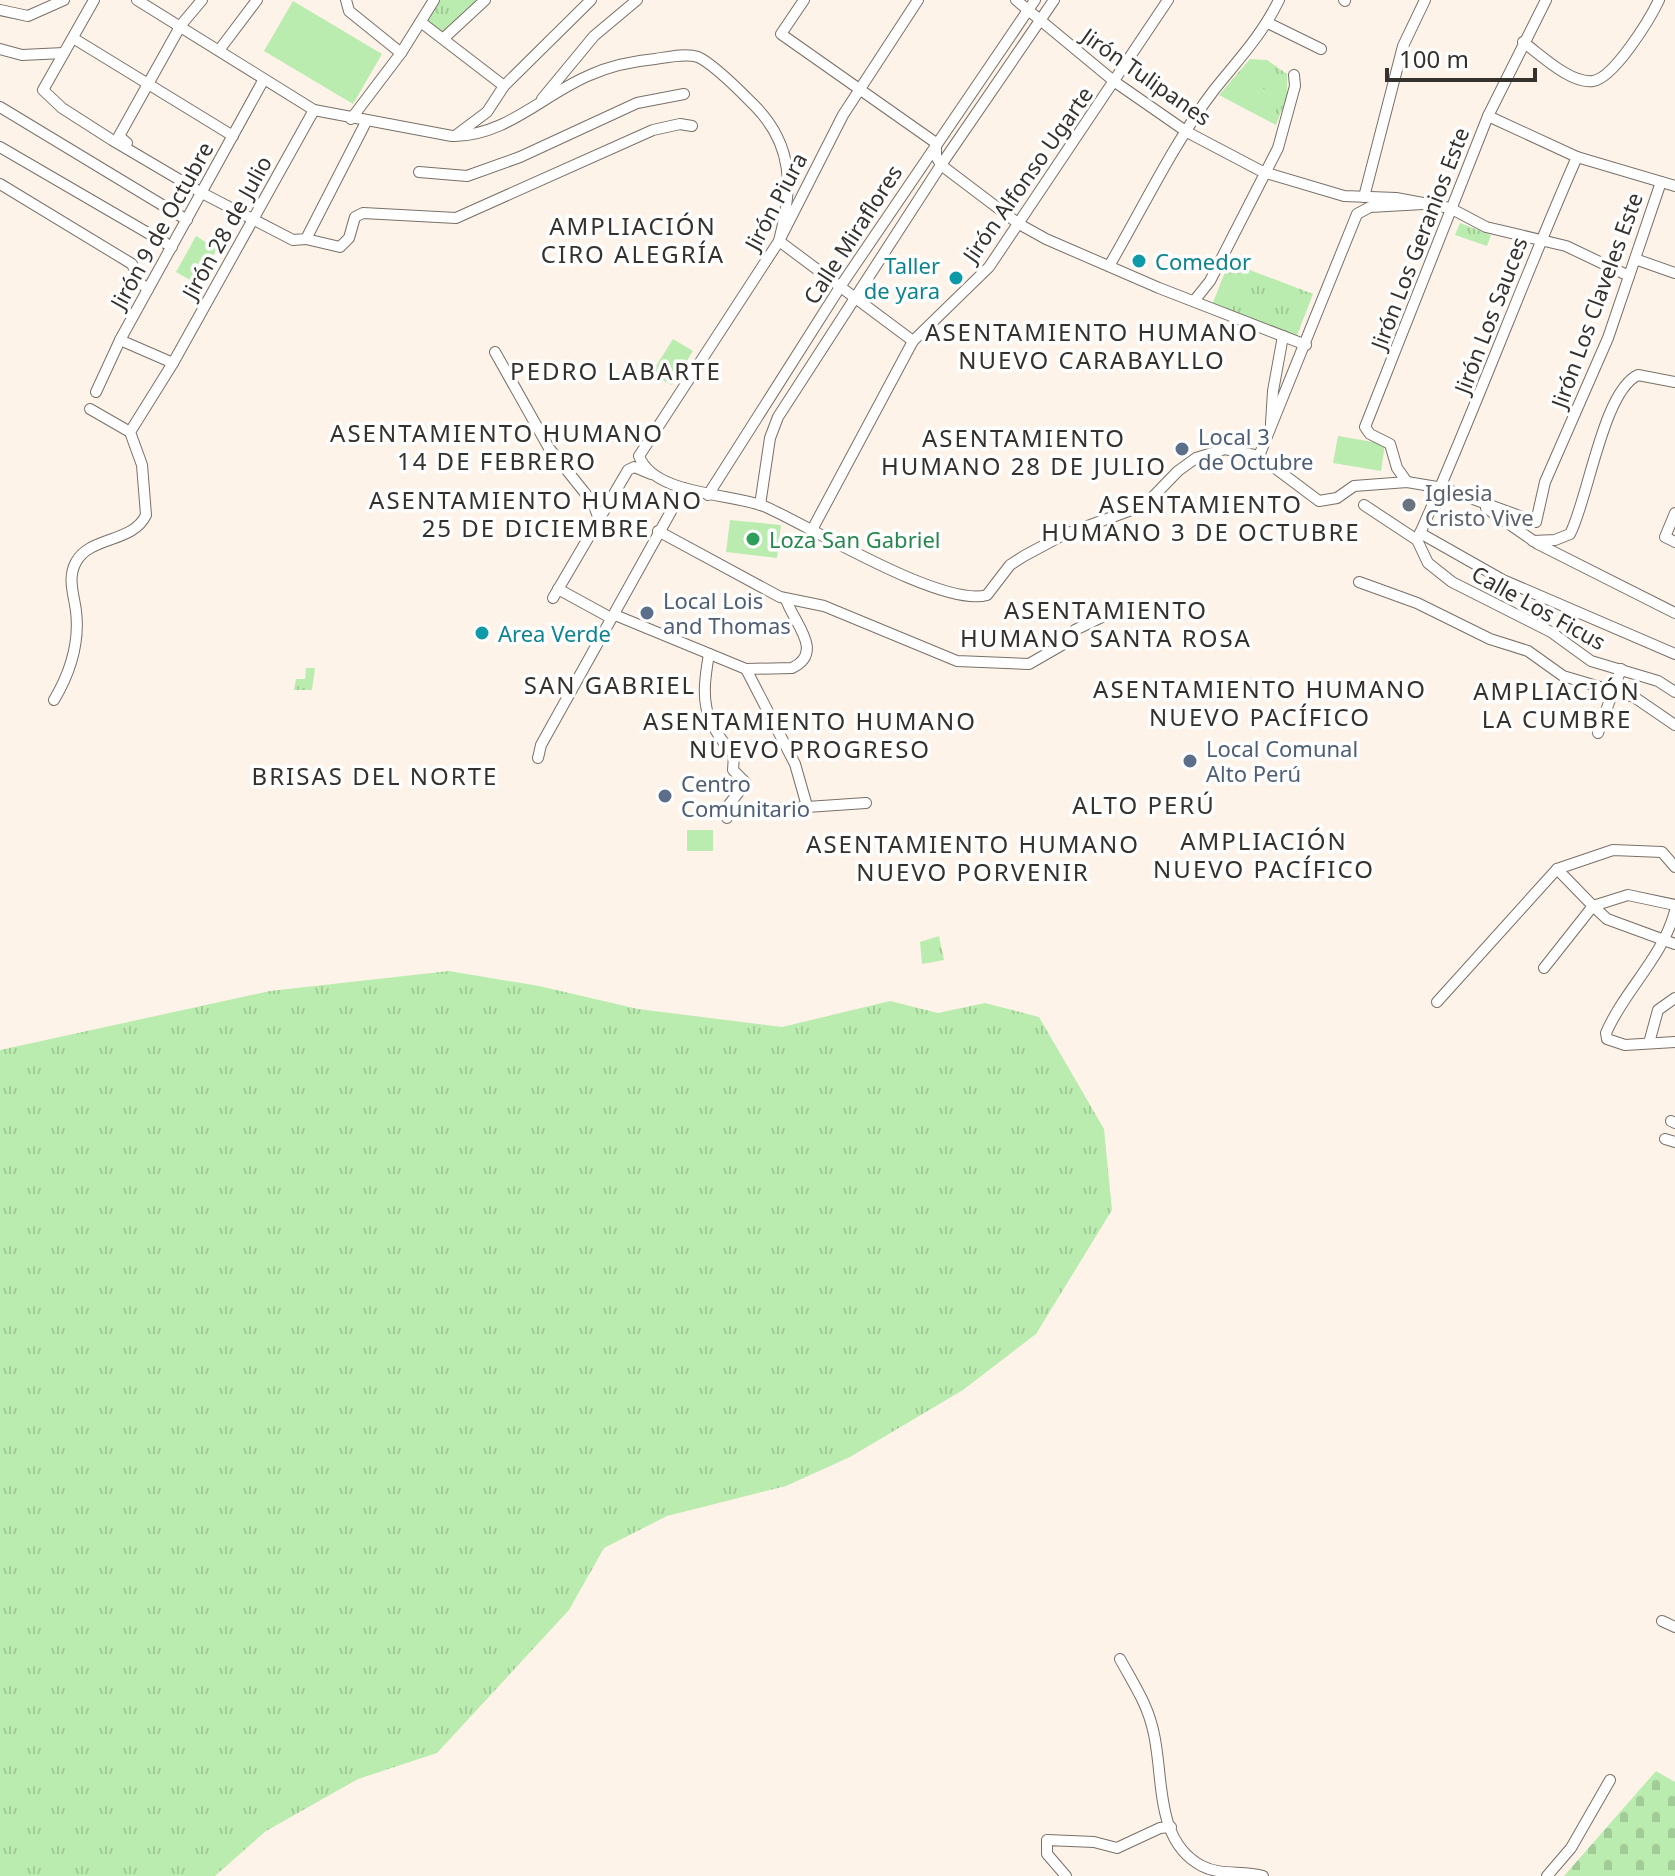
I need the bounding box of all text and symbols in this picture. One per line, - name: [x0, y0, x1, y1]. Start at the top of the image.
- street label: Jirón Tulipanes: [1075, 19, 1218, 132]
- scale bar: [1387, 32, 1535, 82]
- text: 100 m: [1399, 42, 1469, 75]
- street label: Jirón Alfonso Ugarte: [954, 80, 1099, 269]
- street label: Jirón Los Geranios Este: [1362, 123, 1475, 355]
- street label: Jirón 9 de Octubre: [102, 136, 219, 316]
- street label: Jirón Piura: [736, 147, 813, 257]
- street label: Jirón 28 de Julio: [173, 150, 278, 306]
- street label: Calle Miraflores: [796, 159, 908, 309]
- street label: Jirón Los Claveles Este: [1542, 188, 1649, 414]
- district label: AMPLIACIÓN CIRO ALEGRÍA: [541, 209, 725, 270]
- street label: Jirón Los Sauces: [1446, 232, 1534, 400]
- place label: Comedor: [1155, 246, 1251, 276]
- place label: Taller de yara: [864, 250, 940, 305]
- marker: Comedor: [1130, 252, 1148, 270]
- marker: Taller de yara: [947, 269, 965, 287]
- district label: ASENTAMIENTO HUMANO NUEVO CARABAYLLO: [925, 315, 1259, 376]
- district label: PEDRO LABARTE: [510, 354, 722, 387]
- district label: ASENTAMIENTO HUMANO 14 DE FEBRERO: [330, 416, 664, 477]
- district label: ASENTAMIENTO HUMANO 28 DE JULIO: [881, 421, 1167, 482]
- place label: Local 3 de Octubre: [1198, 421, 1314, 476]
- marker: Local 3 de Octubre: [1173, 440, 1191, 458]
- place label: Iglesia Cristo Vive: [1425, 477, 1534, 532]
- district label: ASENTAMIENTO HUMANO 25 DE DICIEMBRE: [369, 483, 703, 544]
- district label: ASENTAMIENTO HUMANO 3 DE OCTUBRE: [1041, 487, 1361, 548]
- marker: Iglesia Cristo Vive: [1400, 496, 1418, 514]
- place label: Loza San Gabriel: [769, 524, 941, 554]
- marker: Loza San Gabriel: [744, 530, 762, 548]
- street label: Calle Los Ficus: [1467, 558, 1611, 656]
- place label: Local Lois and Thomas: [663, 585, 791, 640]
- district label: ASENTAMIENTO HUMANO SANTA ROSA: [960, 593, 1252, 654]
- marker: Local Lois and Thomas: [638, 604, 656, 622]
- place label: Area Verde: [498, 618, 611, 648]
- marker: Area Verde: [473, 624, 491, 642]
- district label: SAN GABRIEL: [524, 668, 696, 701]
- district label: ASENTAMIENTO HUMANO NUEVO PACÍFICO: [1093, 672, 1427, 733]
- district label: AMPLIACIÓN LA CUMBRE: [1473, 674, 1641, 735]
- district label: ASENTAMIENTO HUMANO NUEVO PROGRESO: [643, 704, 977, 765]
- place label: Local Comunal Alto Perú: [1206, 733, 1358, 788]
- marker: Local Comunal Alto Perú: [1181, 752, 1199, 770]
- district label: BRISAS DEL NORTE: [252, 759, 498, 792]
- place label: Centro Comunitario: [681, 768, 810, 823]
- marker: Centro Comunitario: [656, 787, 674, 805]
- district label: ALTO PERÚ: [1072, 788, 1216, 821]
- district label: AMPLIACIÓN NUEVO PACÍFICO: [1153, 824, 1375, 885]
- district label: ASENTAMIENTO HUMANO NUEVO PORVENIR: [806, 827, 1140, 888]

